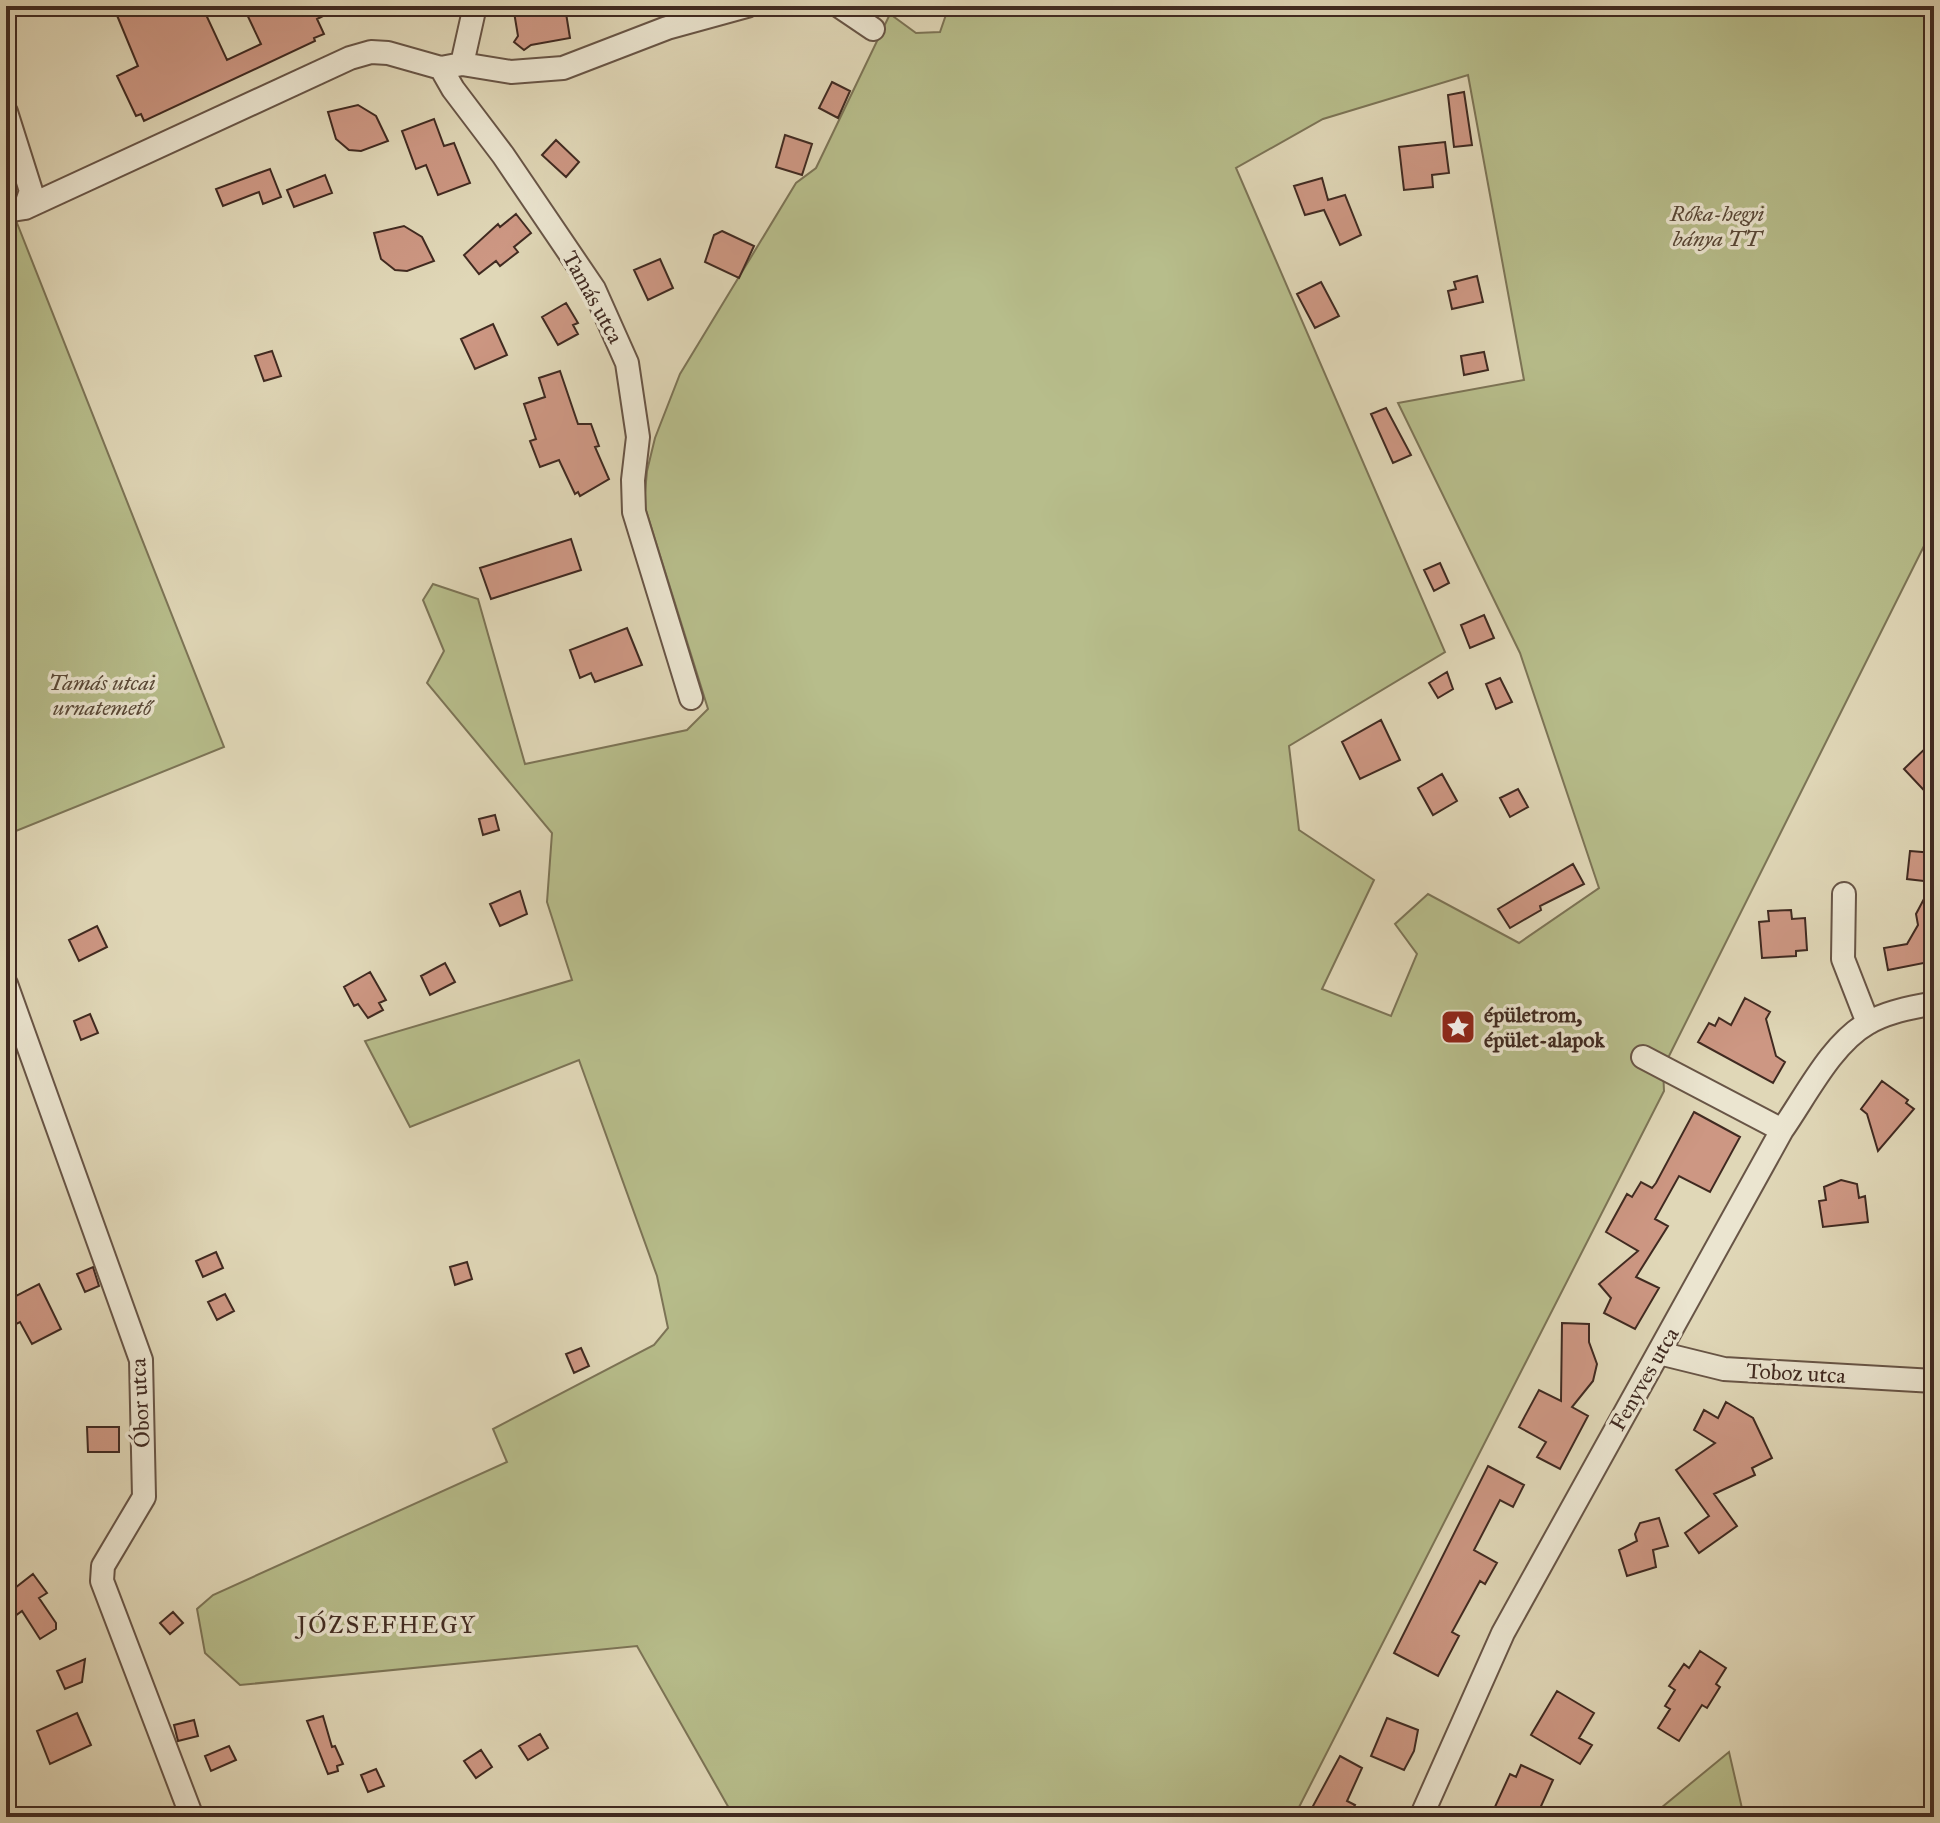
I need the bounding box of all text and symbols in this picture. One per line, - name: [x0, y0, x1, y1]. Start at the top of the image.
- park label: Róka-hegyi bánya TT: [1669, 200, 1765, 252]
- street label: Tamás utca: [557, 246, 630, 349]
- park label: Tamás utcai urnatemető: [48, 669, 156, 721]
- place label: épületrom, épület-alapok: [1484, 1001, 1605, 1053]
- place icon: épületrom, épület-alapok: [1439, 1008, 1477, 1046]
- street label: Fenyves utca: [1604, 1322, 1685, 1436]
- street label: Óbor utca: [124, 1357, 156, 1448]
- street label: Toboz utca: [1746, 1357, 1847, 1389]
- district label: JÓZSEFHEGY: [294, 1610, 477, 1640]

